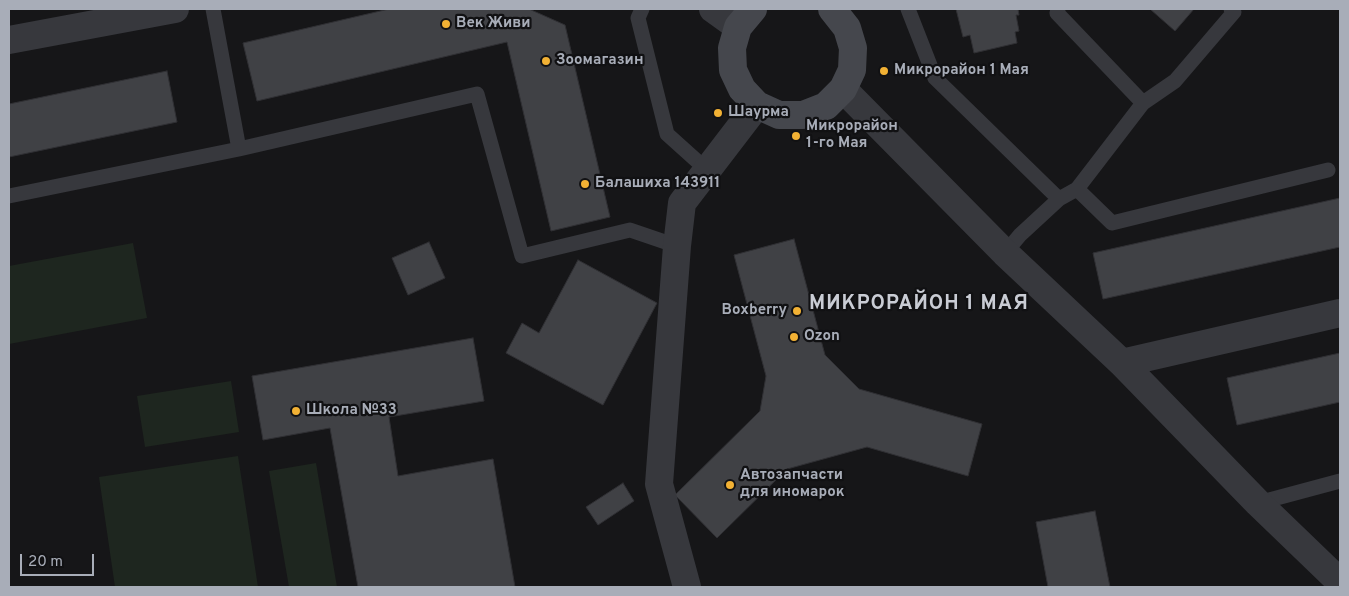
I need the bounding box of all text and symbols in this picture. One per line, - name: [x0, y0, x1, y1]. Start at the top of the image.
- place label: Век Живи: [456, 15, 531, 33]
- marker: Век Живи: [440, 18, 452, 30]
- place label: Зоомагазин: [556, 52, 643, 70]
- marker: Зоомагазин: [540, 55, 552, 67]
- place label: Микрорайон 1 Мая: [894, 62, 1029, 80]
- marker: Микрорайон 1 Мая: [878, 65, 890, 77]
- place label: Шаурма: [728, 104, 789, 122]
- marker: Шаурма: [712, 107, 724, 119]
- place label: Микрорайон 1-го Мая: [806, 118, 898, 153]
- marker: Микрорайон 1-го Мая: [790, 130, 802, 142]
- place label: Балашиха 143911: [595, 175, 720, 193]
- marker: Балашиха 143911: [579, 178, 591, 190]
- district label: МИКРОРАЙОН 1 МАЯ: [807, 293, 1031, 317]
- place label: Boxberry: [722, 302, 787, 320]
- marker: Boxberry: [791, 305, 803, 317]
- place label: Ozon: [804, 328, 840, 346]
- marker: Ozon: [788, 331, 800, 343]
- place label: Школа №33: [306, 402, 397, 420]
- marker: Школа №33: [290, 405, 302, 417]
- place label: Автозапчасти для иномарок: [740, 467, 845, 502]
- marker: Автозапчасти для иномарок: [724, 479, 736, 491]
- scale bar: [22, 544, 96, 576]
- text: 20 m: [28, 553, 63, 572]

